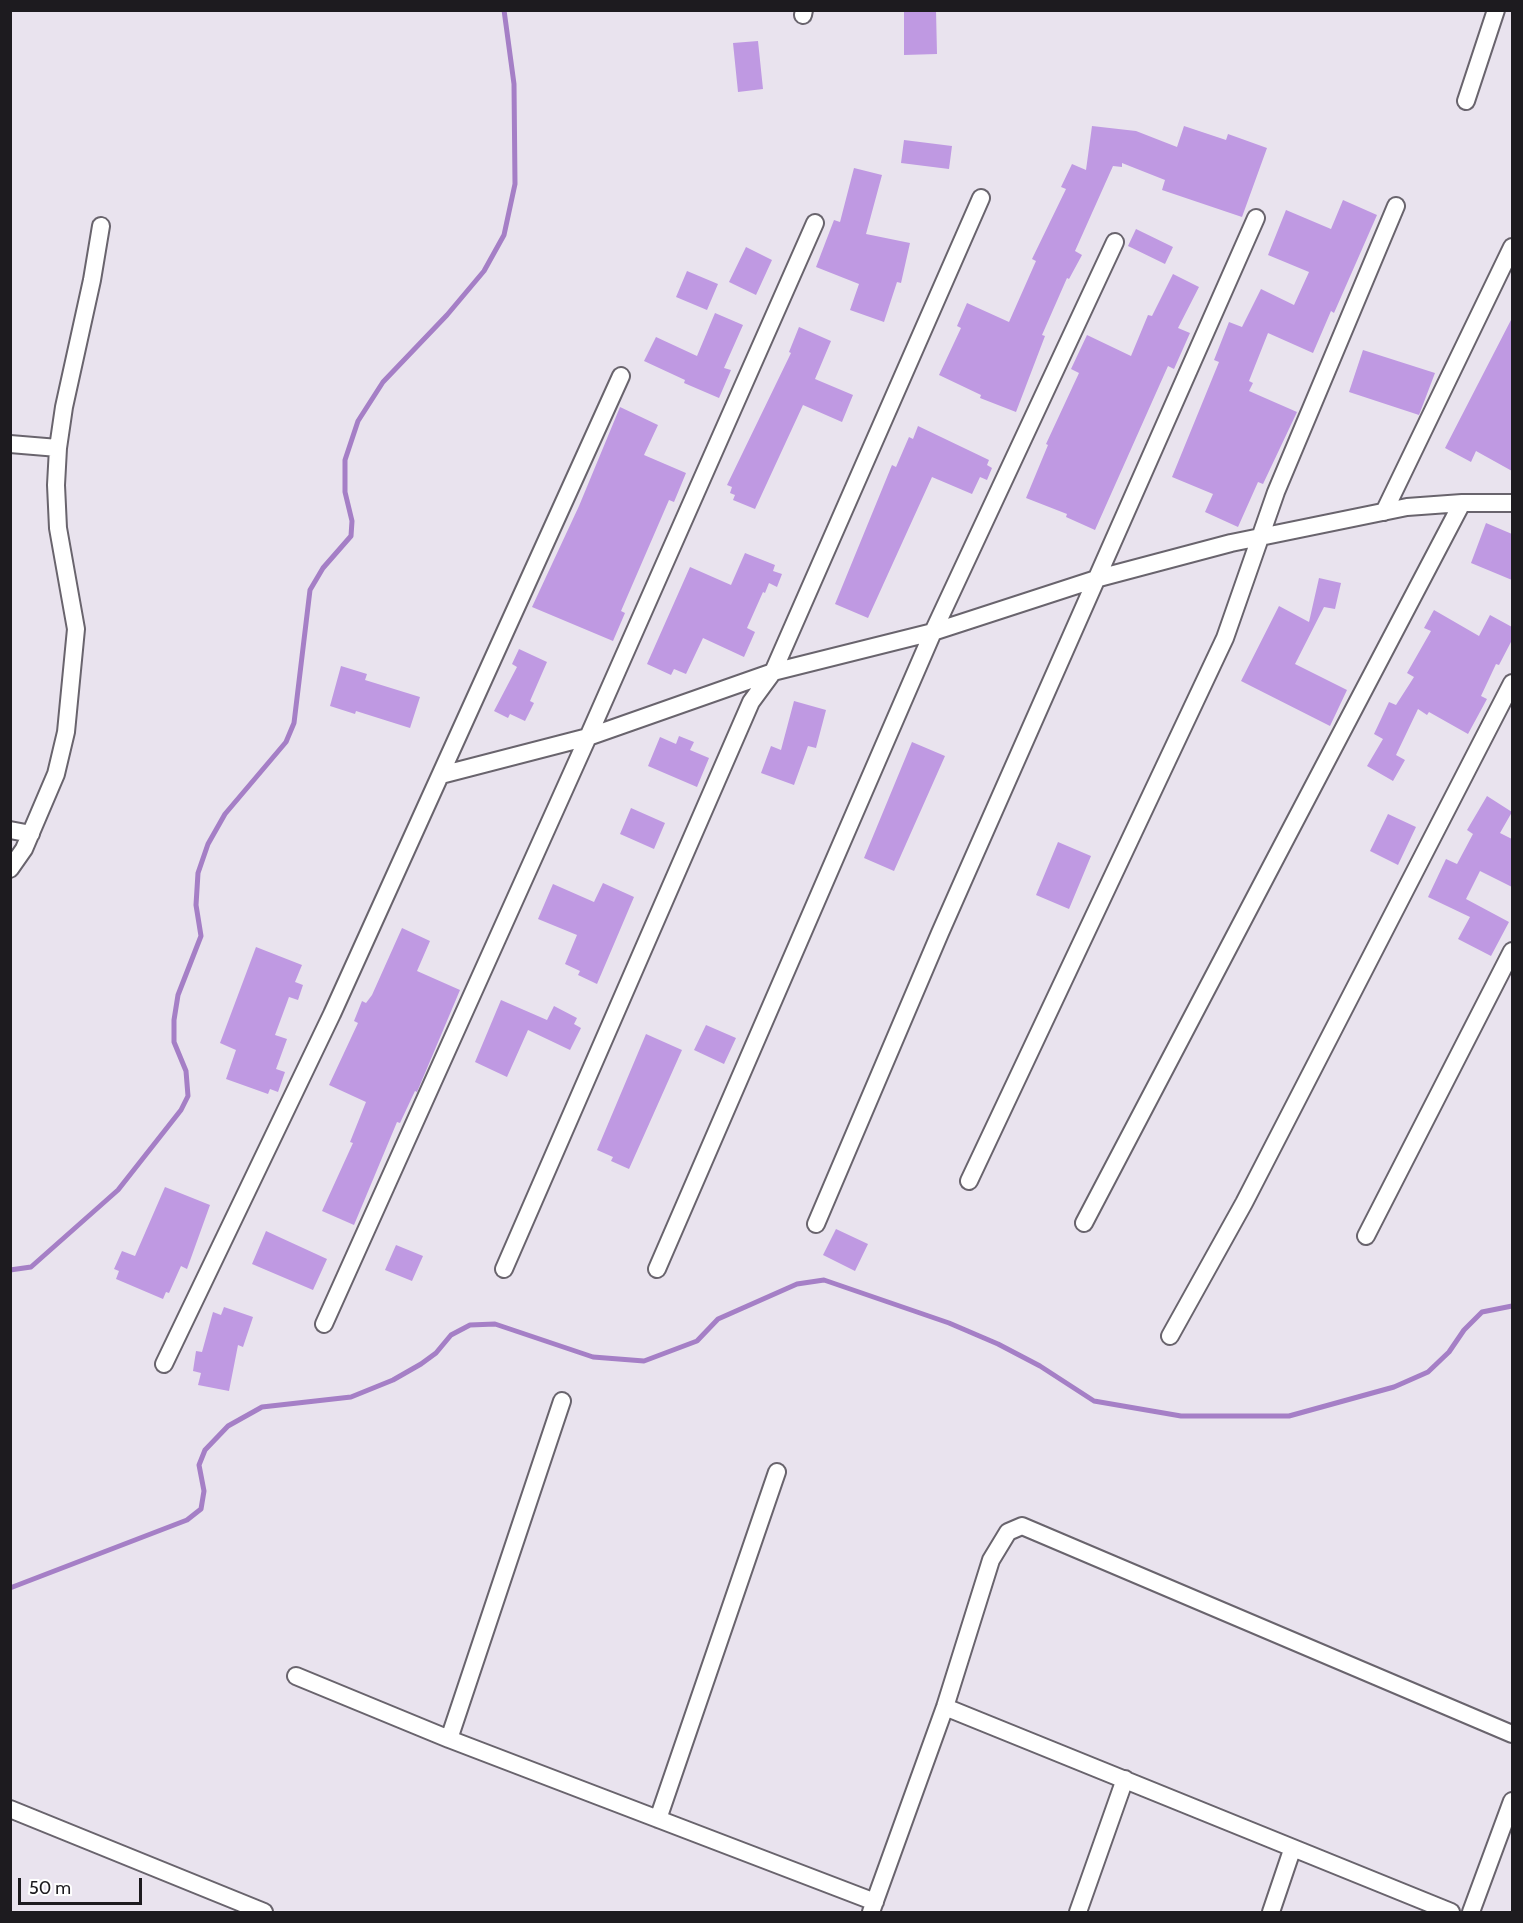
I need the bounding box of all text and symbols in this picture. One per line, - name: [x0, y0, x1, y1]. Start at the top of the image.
- scale bar: [21, 1866, 146, 1904]
- text: 50 m: [29, 1877, 71, 1899]

